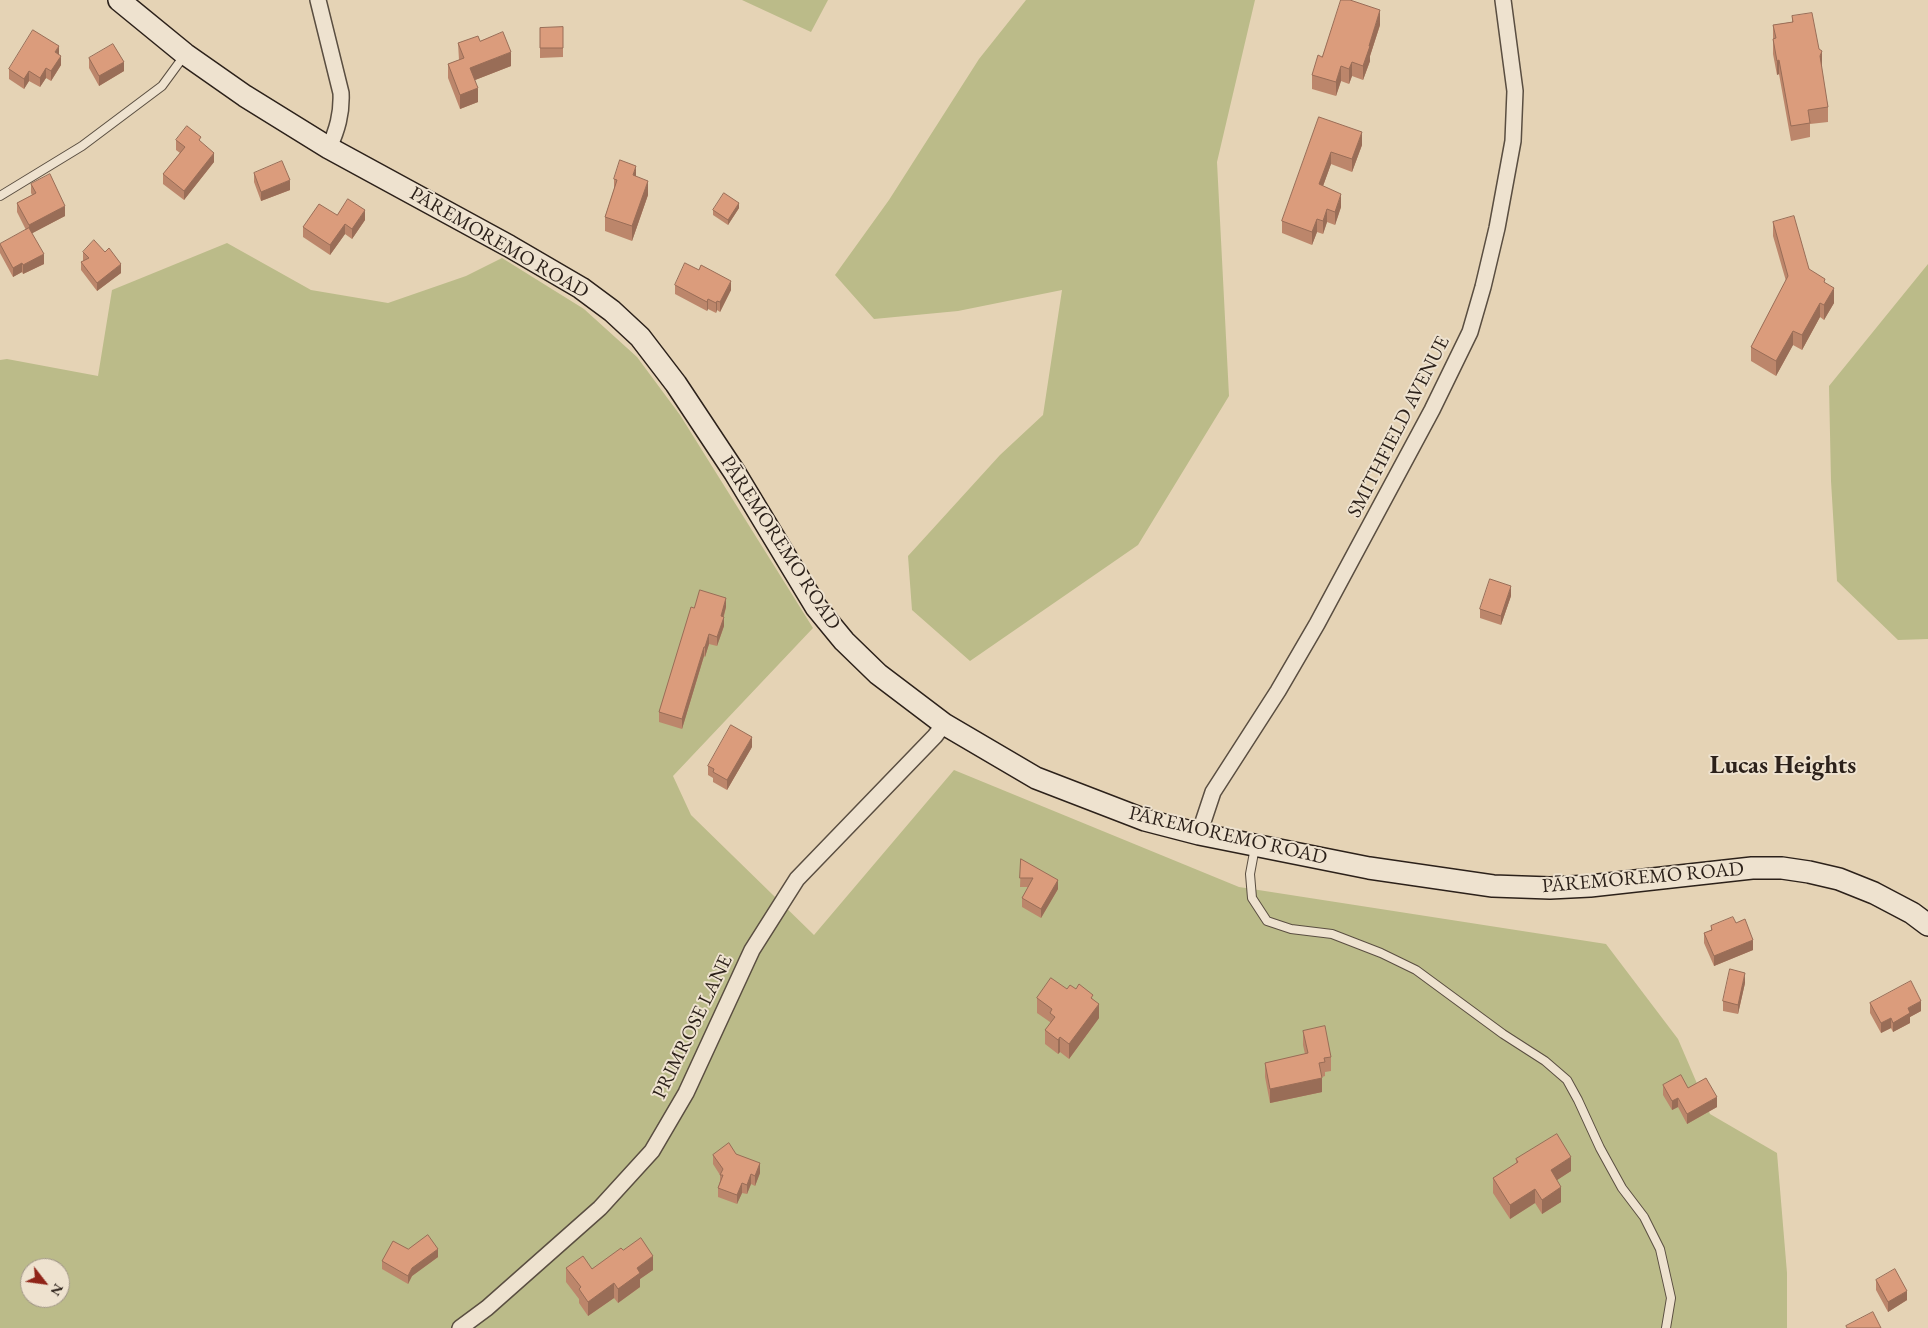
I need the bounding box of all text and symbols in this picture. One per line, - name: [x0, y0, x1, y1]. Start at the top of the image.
- street label: PĀREMOREMO ROAD: [405, 182, 593, 304]
- street label: SMITHFIELD AVENUE: [1343, 332, 1455, 522]
- street label: PĀREMOREMO ROAD: [715, 452, 845, 634]
- district label: Lucas Heights: [1710, 751, 1856, 781]
- street label: PĀREMOREMO ROAD: [1127, 802, 1329, 870]
- street label: PĀREMOREMO ROAD: [1541, 857, 1745, 899]
- street label: PRIMROSE LANE: [648, 951, 738, 1103]
- north arrow: [20, 1258, 70, 1308]
- text: N: [47, 1281, 68, 1299]

